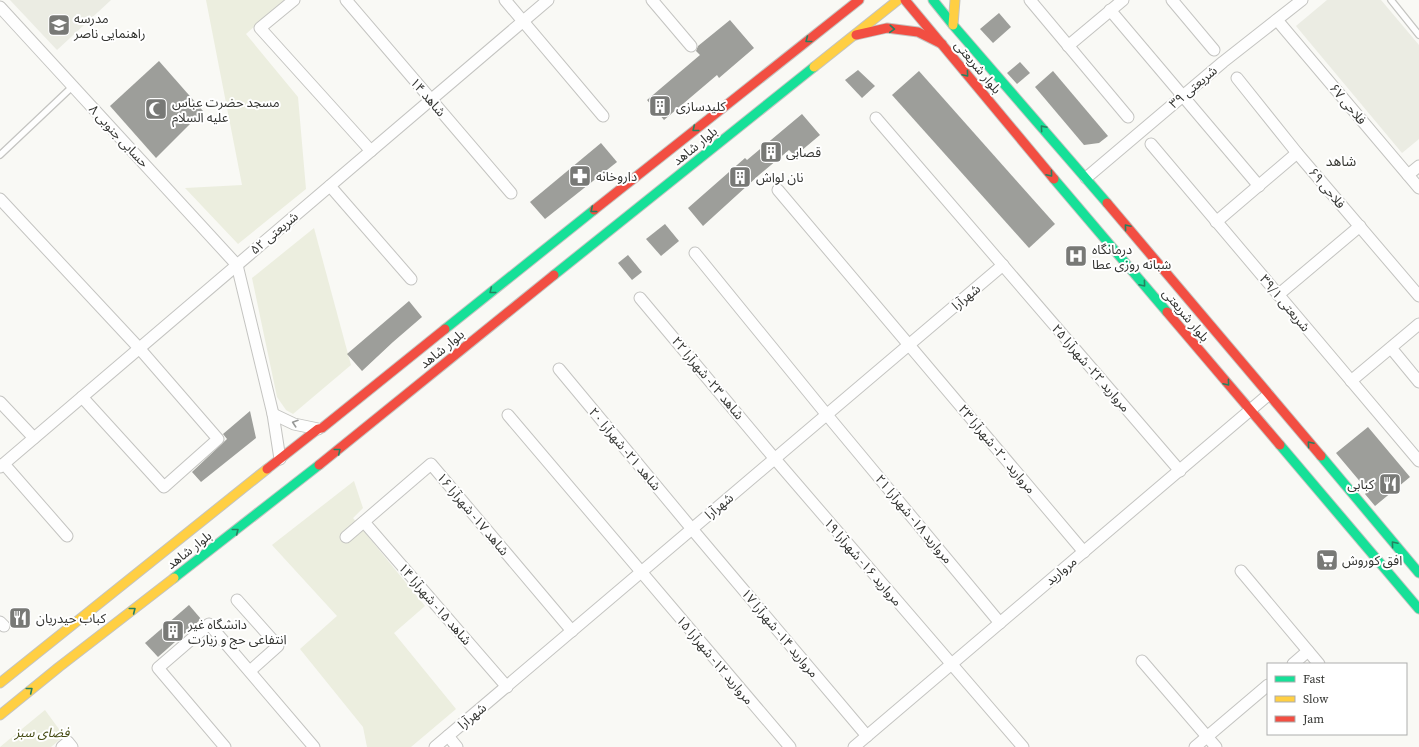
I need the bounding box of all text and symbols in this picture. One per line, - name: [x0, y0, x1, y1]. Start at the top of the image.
- place label: مدرسه راهنمایی ناصر: [73, 10, 145, 42]
- school or university icon: مدرسه راهنمایی ناصر: [46, 12, 72, 38]
- one-way arrow: [889, 25, 895, 34]
- one-way arrow: [805, 35, 812, 42]
- street label: بلوار شریعتی: [951, 37, 1005, 97]
- street label: شریعتی ۳۹: [1165, 62, 1221, 112]
- one-way arrow: [962, 70, 969, 77]
- street label: شاهد ۱۴: [406, 74, 450, 120]
- street label: فلاحی ۶۷: [1326, 80, 1370, 128]
- building icon: کلیدسازی: [647, 93, 673, 119]
- place label: مسجد حضرت عباس علیه السلام: [172, 94, 280, 127]
- mosque icon: مسجد حضرت عباس علیه السلام: [143, 96, 169, 122]
- place label: کلیدسازی: [676, 98, 726, 115]
- street label: حسابی جنوبی ۸: [85, 101, 153, 171]
- street label: بلوار شاهد: [669, 123, 721, 169]
- one-way arrow: [692, 124, 699, 131]
- one-way arrow: [1040, 125, 1047, 133]
- building icon: قصابی: [758, 139, 784, 165]
- place label: قصابی: [786, 144, 821, 161]
- district label: شاهد: [1326, 151, 1356, 171]
- pharmacy icon: داروخانه: [567, 163, 593, 189]
- building icon: نان لواش: [727, 164, 753, 190]
- street label: فلاحی ۶۹: [1305, 164, 1349, 212]
- place label: داروخانه: [596, 168, 637, 185]
- place label: نان لواش: [756, 169, 804, 186]
- one-way arrow: [1045, 169, 1052, 177]
- one-way arrow: [591, 205, 598, 212]
- street label: شریعتی ۵۲: [246, 208, 302, 258]
- one-way arrow: [1125, 224, 1132, 231]
- place label: درمانگاه شبانه روزی عطا: [1092, 241, 1171, 273]
- hospital icon: درمانگاه شبانه روزی عطا: [1063, 243, 1089, 269]
- street label: شریعتی ۳۹/۱: [1256, 271, 1314, 335]
- one-way arrow: [1138, 279, 1145, 287]
- street label: شهرآرا: [948, 280, 984, 314]
- street label: بلوار شریعتی: [1159, 285, 1213, 345]
- one-way arrow: [489, 286, 496, 293]
- street label: مروارید ۲۲- شهرآرا ۲۵: [1048, 320, 1134, 416]
- street label: بلوار شاهد: [416, 326, 468, 372]
- street label: شاهد ۲۳- شهرآرا ۲۲: [668, 333, 748, 423]
- one-way arrow: [1222, 379, 1229, 386]
- street label: مروارید ۲۰- شهرآرا ۲۳: [955, 401, 1039, 497]
- street label: شاهد ۲۱- شهرآرا ۲۰: [585, 404, 665, 494]
- one-way arrow: [291, 419, 298, 428]
- one-way arrow: [1308, 442, 1315, 449]
- one-way arrow: [333, 448, 341, 455]
- street label: شاهد ۱۷- شهرآرا ۱۶: [433, 469, 513, 559]
- street label: مروارید ۱۸- شهرآرا ۲۱: [872, 471, 956, 567]
- restaurant icon: کبابی: [1377, 471, 1403, 497]
- place label: کبابی: [1347, 476, 1375, 493]
- street label: شهرآرا: [701, 489, 737, 523]
- street label: مروارید ۱۶- شهرآرا ۱۹: [820, 514, 906, 610]
- street label: بلوار شاهد: [163, 527, 215, 573]
- one-way arrow: [231, 529, 238, 536]
- one-way arrow: [1391, 541, 1398, 548]
- supermarket icon: افق کوروش: [1314, 547, 1340, 573]
- place label: افق کوروش: [1342, 552, 1402, 569]
- street label: مروارید: [1042, 553, 1080, 589]
- street label: شاهد ۱۵- شهرآرا ۱۴: [395, 559, 475, 649]
- street label: مروارید ۱۴- شهرآرا ۱۷: [738, 585, 822, 681]
- restaurant icon: کباب حیدریان: [7, 605, 33, 631]
- one-way arrow: [128, 608, 135, 615]
- place label: کباب حیدریان: [36, 610, 107, 627]
- street label: مروارید ۱۲- شهرآرا ۱۵: [673, 612, 757, 708]
- place label: دانشگاه غیر انتفاعی حج و زیارت: [187, 616, 287, 650]
- building icon: دانشگاه غیر انتفاعی حج و زیارت: [160, 618, 186, 644]
- legend: [1267, 663, 1407, 735]
- text: Fast: [1303, 671, 1325, 687]
- one-way arrow: [26, 688, 33, 695]
- text: Slow: [1303, 691, 1329, 707]
- street label: شهرآرا: [454, 699, 490, 733]
- text: Jam: [1302, 711, 1324, 727]
- park label: فضای سبز: [14, 724, 71, 741]

